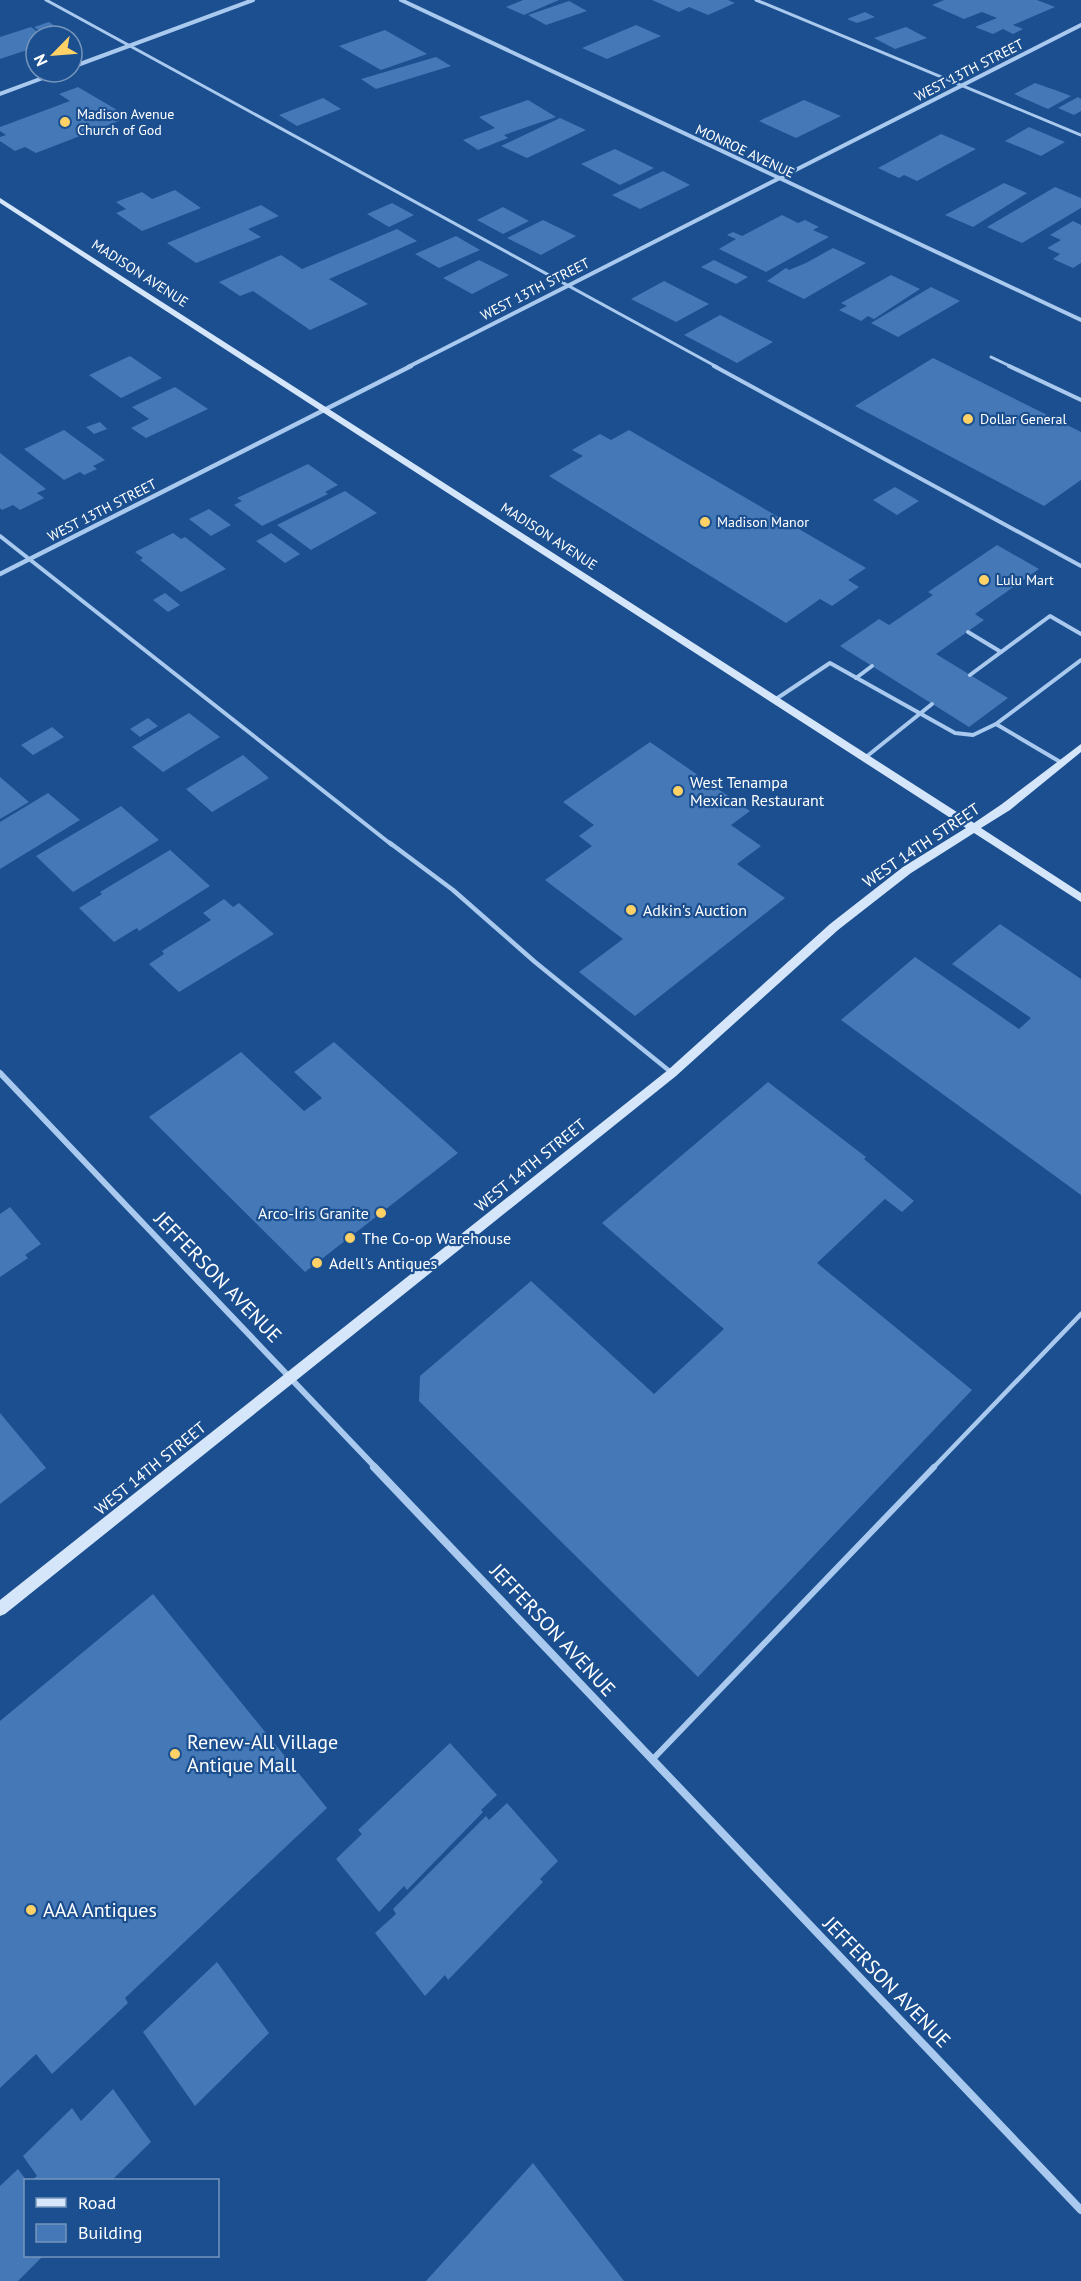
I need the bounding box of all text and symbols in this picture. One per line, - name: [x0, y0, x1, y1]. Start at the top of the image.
- north arrow: [24, 24, 84, 84]
- street label: WEST 13TH STREET: [911, 35, 1027, 105]
- text: N: [29, 51, 52, 69]
- place label: Madison Avenue Church of God: [77, 105, 174, 139]
- marker: Madison Avenue Church of God: [58, 115, 72, 129]
- street label: MONROE AVENUE: [693, 120, 797, 182]
- street label: MADISON AVENUE: [88, 235, 192, 311]
- street label: WEST 13TH STREET: [477, 254, 593, 324]
- place label: Dollar General: [980, 410, 1067, 428]
- marker: Dollar General: [961, 412, 975, 426]
- street label: WEST 13TH STREET: [44, 475, 160, 545]
- street label: MADISON AVENUE: [497, 498, 601, 574]
- place label: Madison Manor: [717, 513, 809, 531]
- marker: Madison Manor: [698, 515, 712, 529]
- place label: Lulu Mart: [996, 571, 1054, 589]
- marker: Lulu Mart: [977, 573, 991, 587]
- place label: West Tenampa Mexican Restaurant: [690, 772, 825, 810]
- marker: West Tenampa Mexican Restaurant: [671, 784, 685, 798]
- street label: WEST 14TH STREET: [859, 798, 984, 892]
- place label: Adkin's Auction: [643, 900, 747, 920]
- marker: Adkin's Auction: [624, 903, 638, 917]
- street label: WEST 14TH STREET: [470, 1114, 590, 1216]
- place label: Arco-Iris Granite: [258, 1203, 369, 1223]
- street label: JEFFERSON AVENUE: [148, 1205, 287, 1348]
- marker: Arco-Iris Granite: [374, 1206, 388, 1220]
- place label: The Co-op Warehouse: [362, 1228, 511, 1248]
- marker: The Co-op Warehouse: [343, 1231, 357, 1245]
- place label: Adell's Antiques: [329, 1253, 438, 1273]
- marker: Adell's Antiques: [310, 1256, 324, 1270]
- street label: WEST 14TH STREET: [90, 1417, 210, 1519]
- street label: JEFFERSON AVENUE: [484, 1557, 621, 1702]
- place label: Renew-All Village Antique Mall: [187, 1729, 338, 1778]
- marker: Renew-All Village Antique Mall: [168, 1747, 182, 1761]
- place label: AAA Antiques: [43, 1897, 157, 1923]
- marker: AAA Antiques: [24, 1903, 38, 1917]
- street label: JEFFERSON AVENUE: [817, 1910, 956, 2053]
- legend: [24, 2179, 219, 2257]
- text: Road: [78, 2191, 116, 2214]
- text: Building: [78, 2221, 142, 2244]

